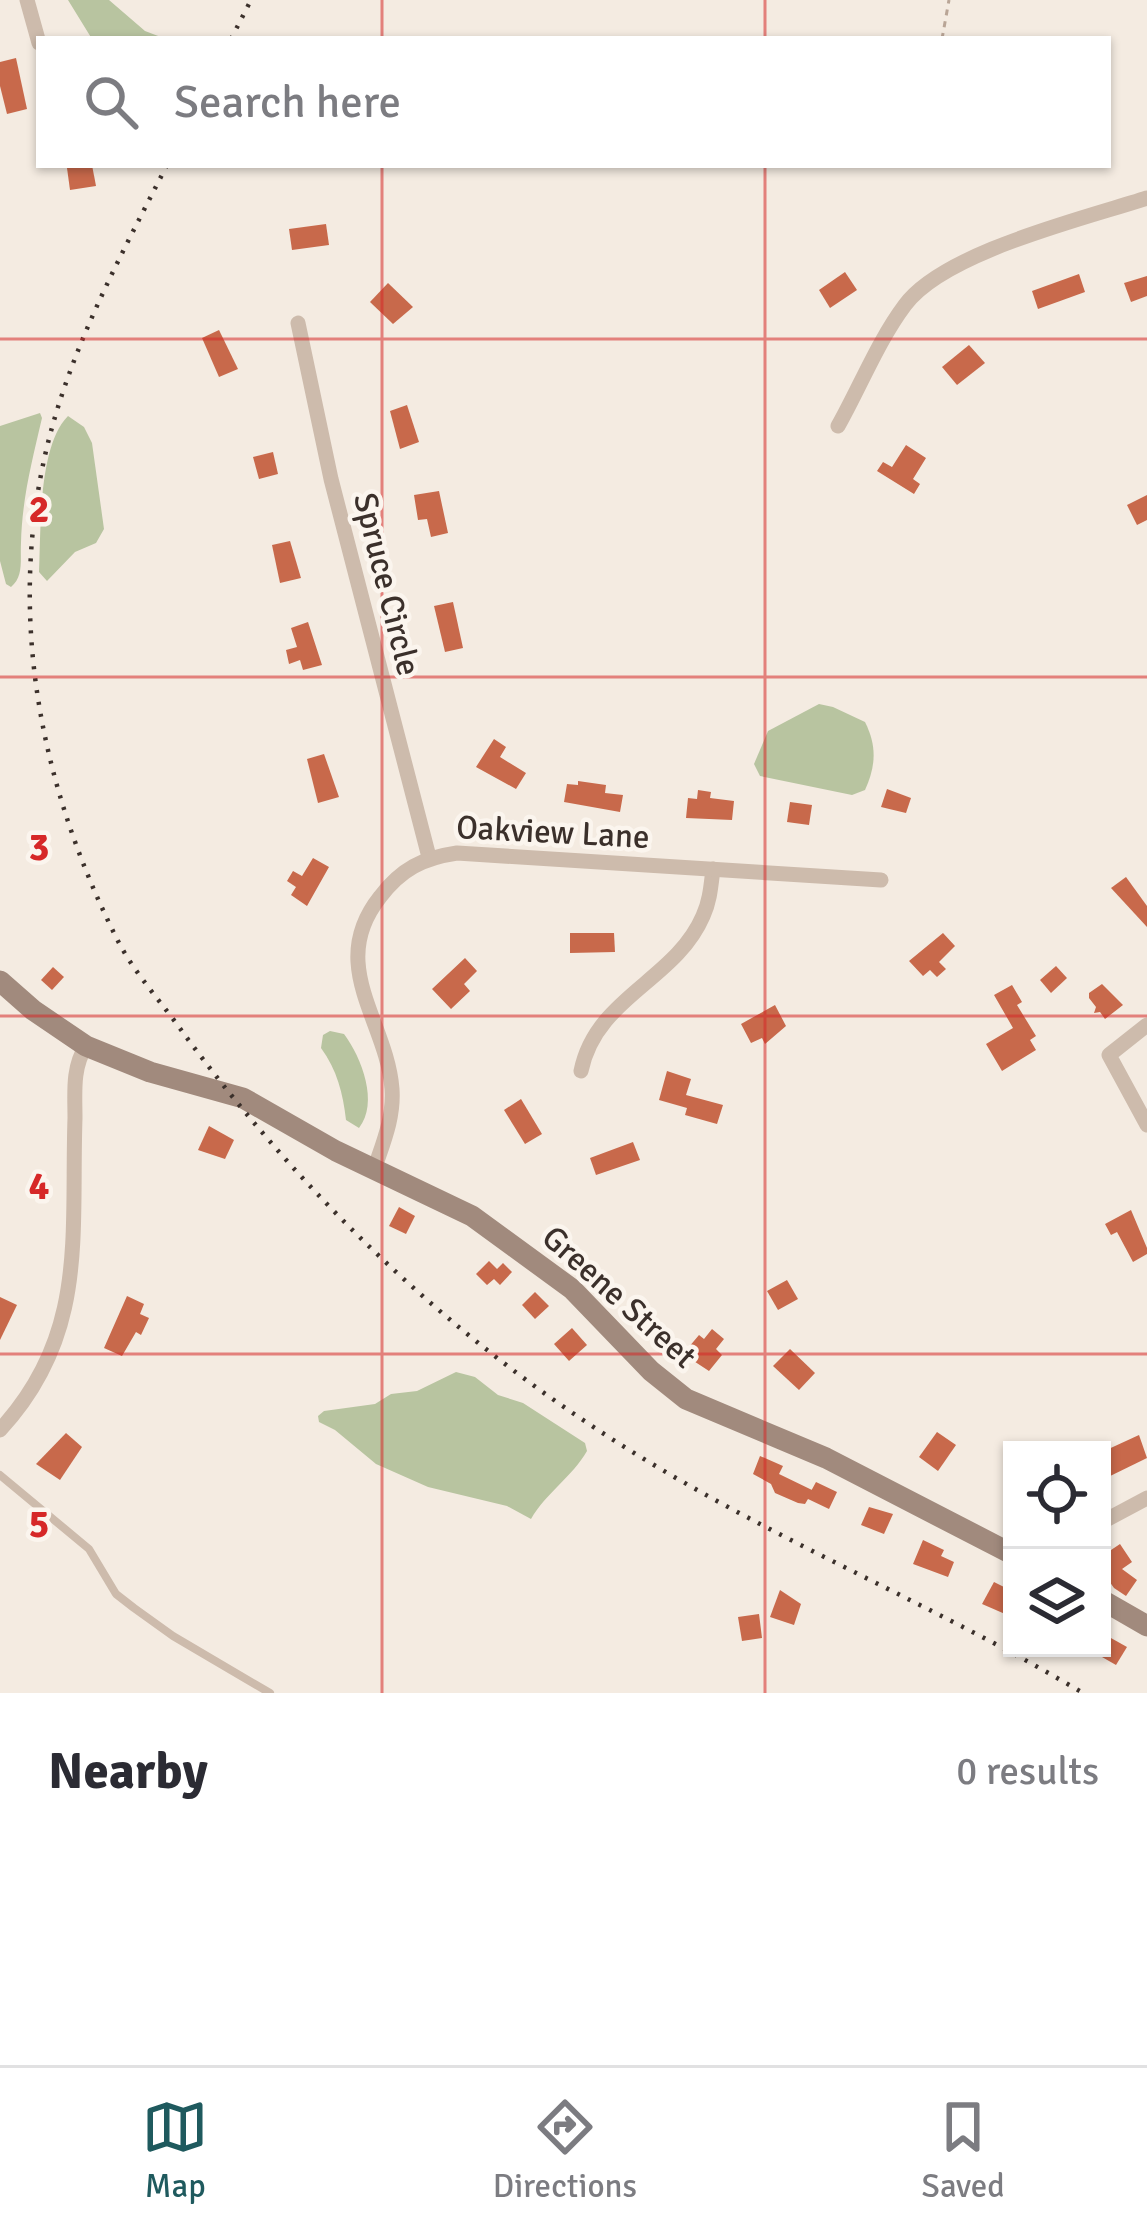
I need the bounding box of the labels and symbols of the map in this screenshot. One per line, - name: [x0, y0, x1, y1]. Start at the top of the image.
- text: 2: [28, 485, 50, 533]
- street label: Spruce Circle: [344, 489, 429, 680]
- street label: Oakview Lane: [455, 807, 651, 858]
- text: 3: [28, 823, 50, 871]
- text: 4: [28, 1162, 50, 1210]
- street label: Greene Street: [533, 1217, 705, 1377]
- text: 5: [28, 1500, 50, 1548]

